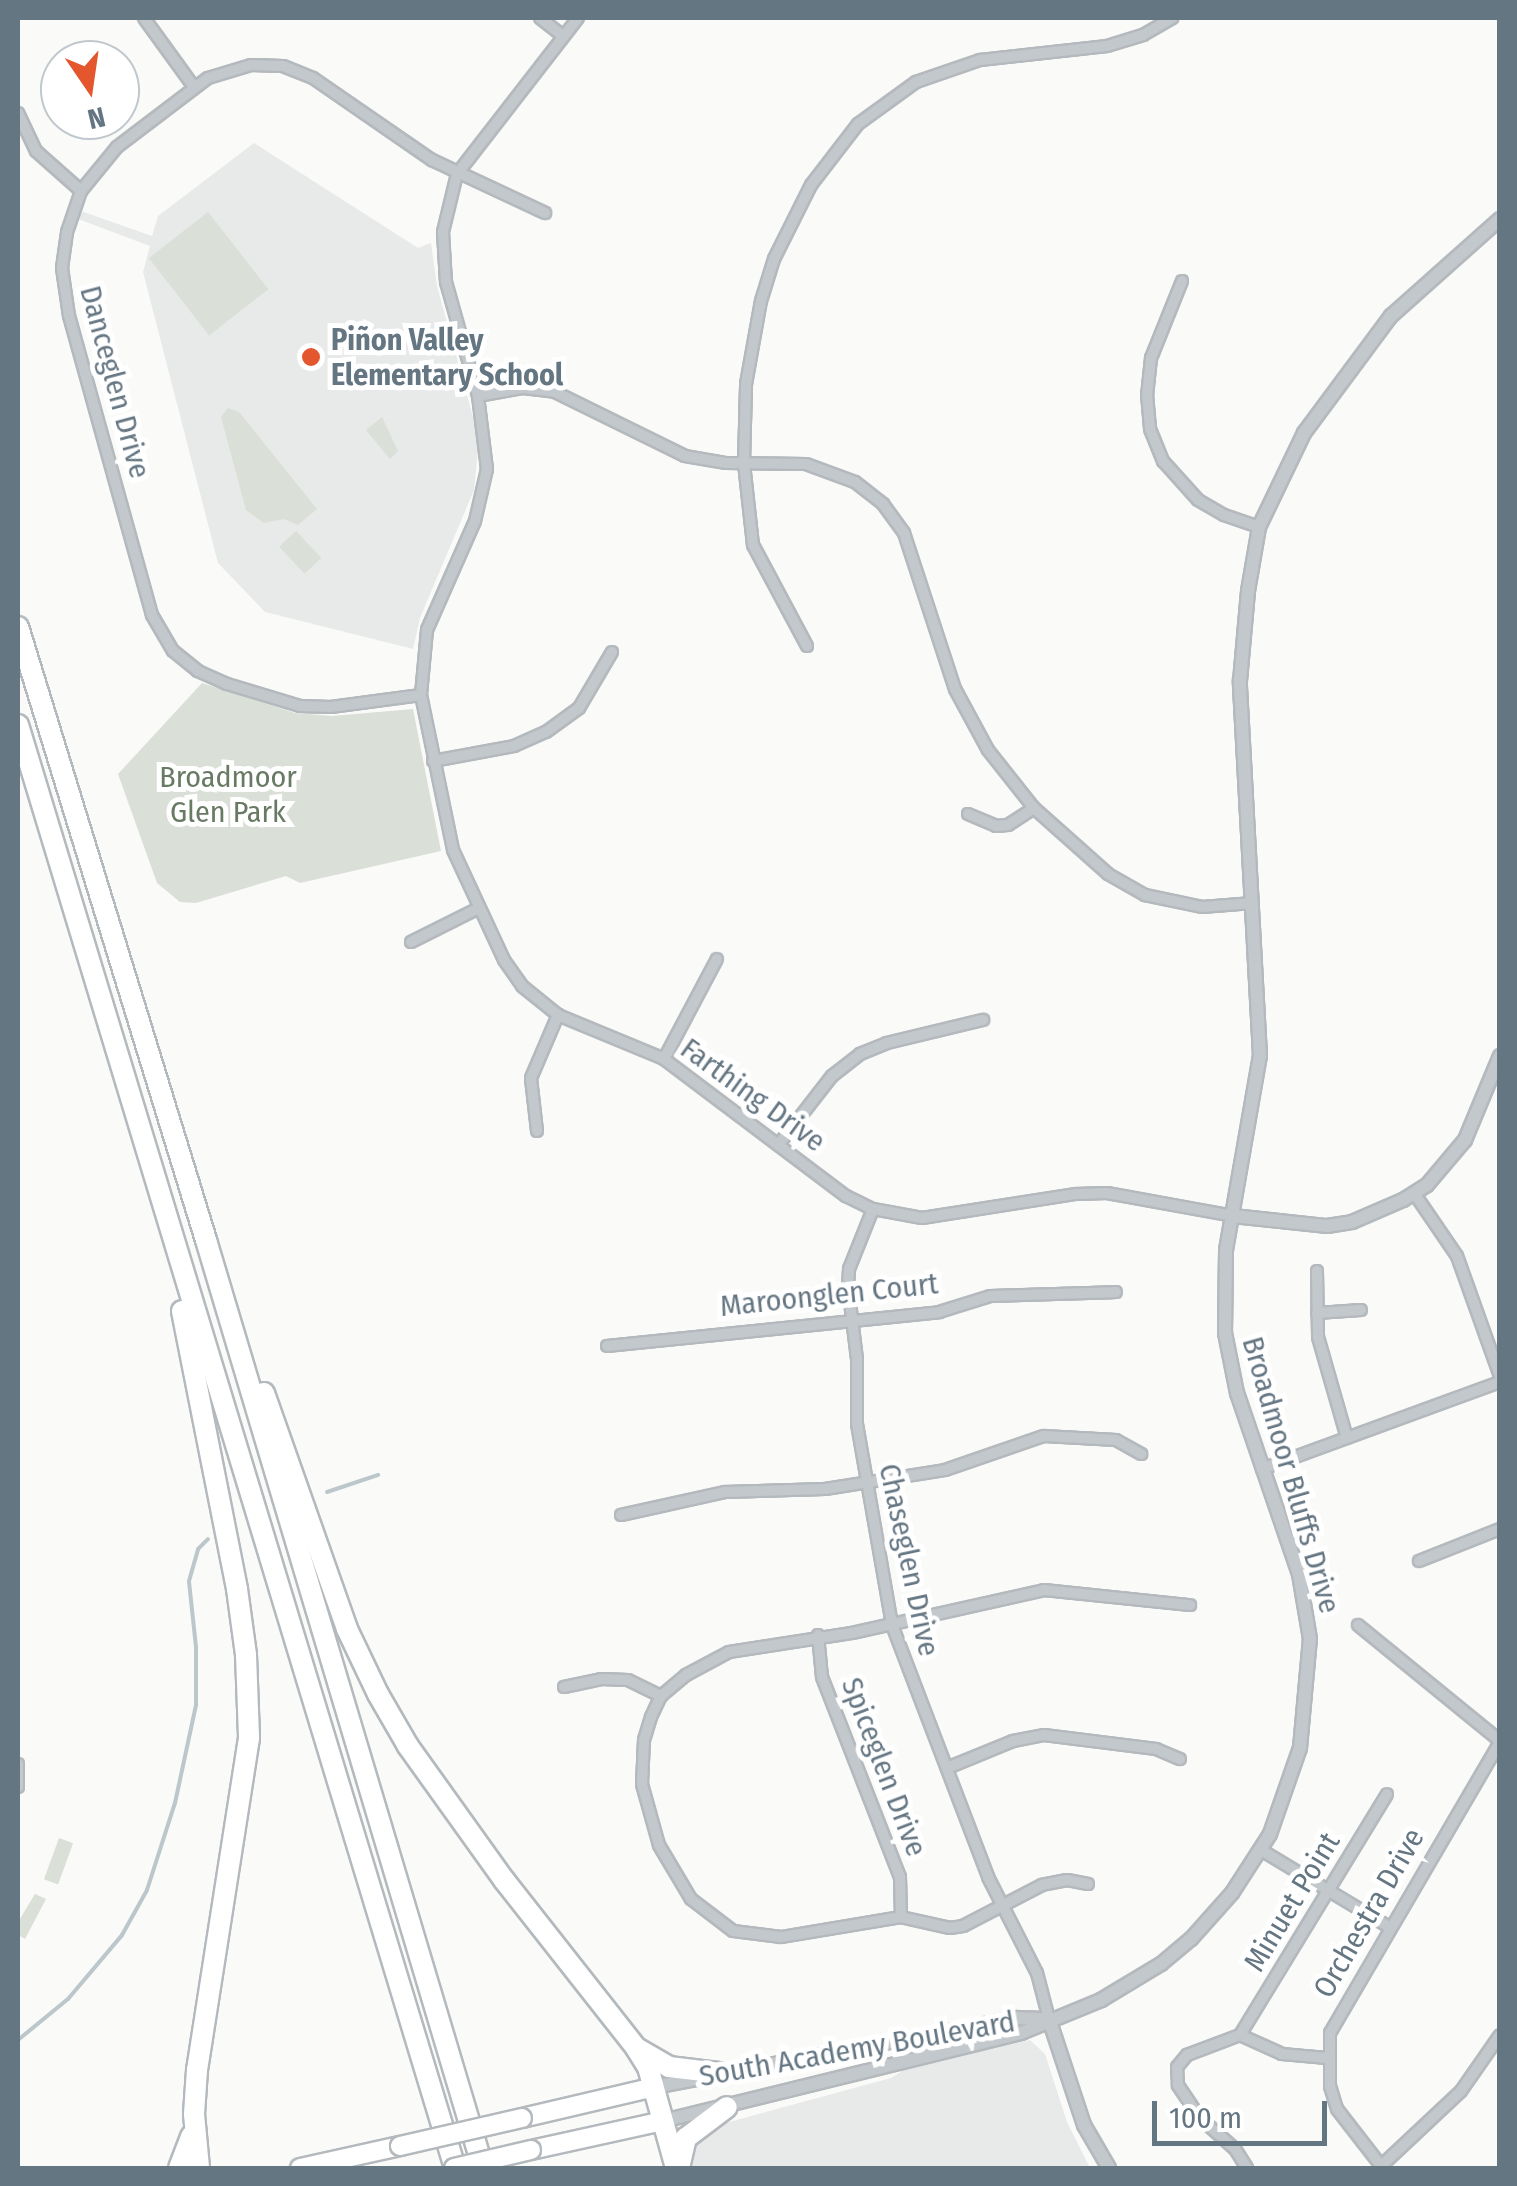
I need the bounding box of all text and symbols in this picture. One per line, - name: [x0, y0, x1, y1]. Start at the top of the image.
- north arrow: [40, 40, 140, 140]
- text: N: [85, 100, 108, 136]
- street label: Danceglen Drive: [72, 282, 158, 482]
- place label: Piñon Valley Elementary School: [331, 322, 563, 392]
- marker: Piñon Valley Elementary School: [300, 346, 322, 368]
- park label: Broadmoor Glen Park: [159, 759, 297, 830]
- street label: Farthing Drive: [674, 1030, 832, 1160]
- street label: Maroonglen Court: [718, 1266, 940, 1324]
- street label: Broadmoor Bluffs Drive: [1234, 1333, 1348, 1617]
- street label: Chaseglen Drive: [871, 1460, 947, 1660]
- street label: Spiceglen Drive: [833, 1673, 935, 1861]
- street label: Orchestra Drive: [1306, 1822, 1432, 2004]
- street label: Minuet Point: [1236, 1826, 1348, 1978]
- street label: South Academy Boulevard: [696, 2003, 1018, 2095]
- scale bar: [1157, 2081, 1332, 2143]
- text: 100 m: [1169, 2100, 1242, 2136]

